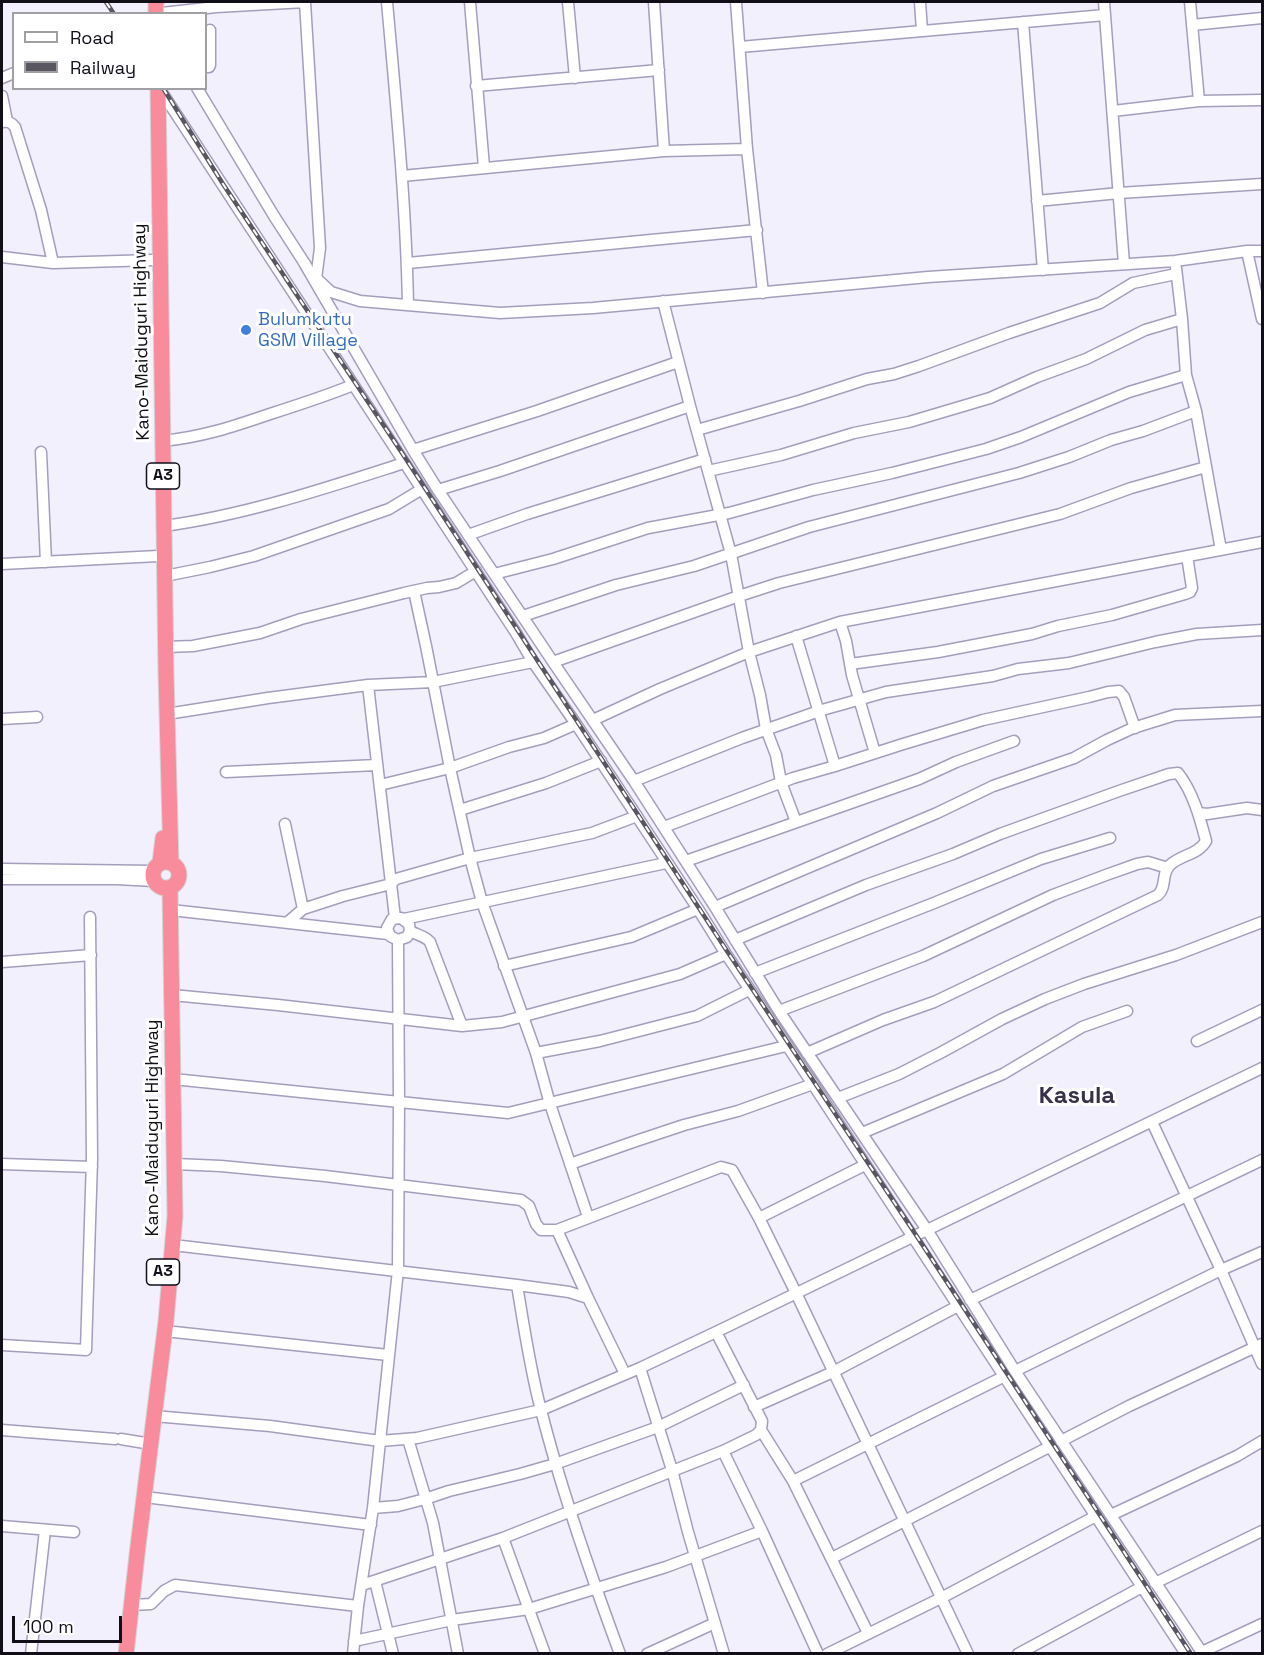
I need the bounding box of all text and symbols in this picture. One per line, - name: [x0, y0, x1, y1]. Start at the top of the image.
- legend: [12, 12, 207, 90]
- text: Road: [70, 26, 114, 49]
- text: Railway: [70, 56, 136, 79]
- street label: Kano-Maiduguri Highway: [129, 223, 155, 441]
- place label: Bulumkutu GSM Village: [258, 309, 358, 352]
- marker: Bulumkutu GSM Village: [239, 323, 253, 337]
- road number: A3: [146, 463, 180, 489]
- street label: Kano-Maiduguri Highway: [142, 1019, 164, 1237]
- district label: Kasula: [1039, 1082, 1115, 1110]
- road number: A3: [146, 1259, 180, 1285]
- scale bar: [15, 1604, 124, 1642]
- text: 100 m: [23, 1615, 74, 1638]

